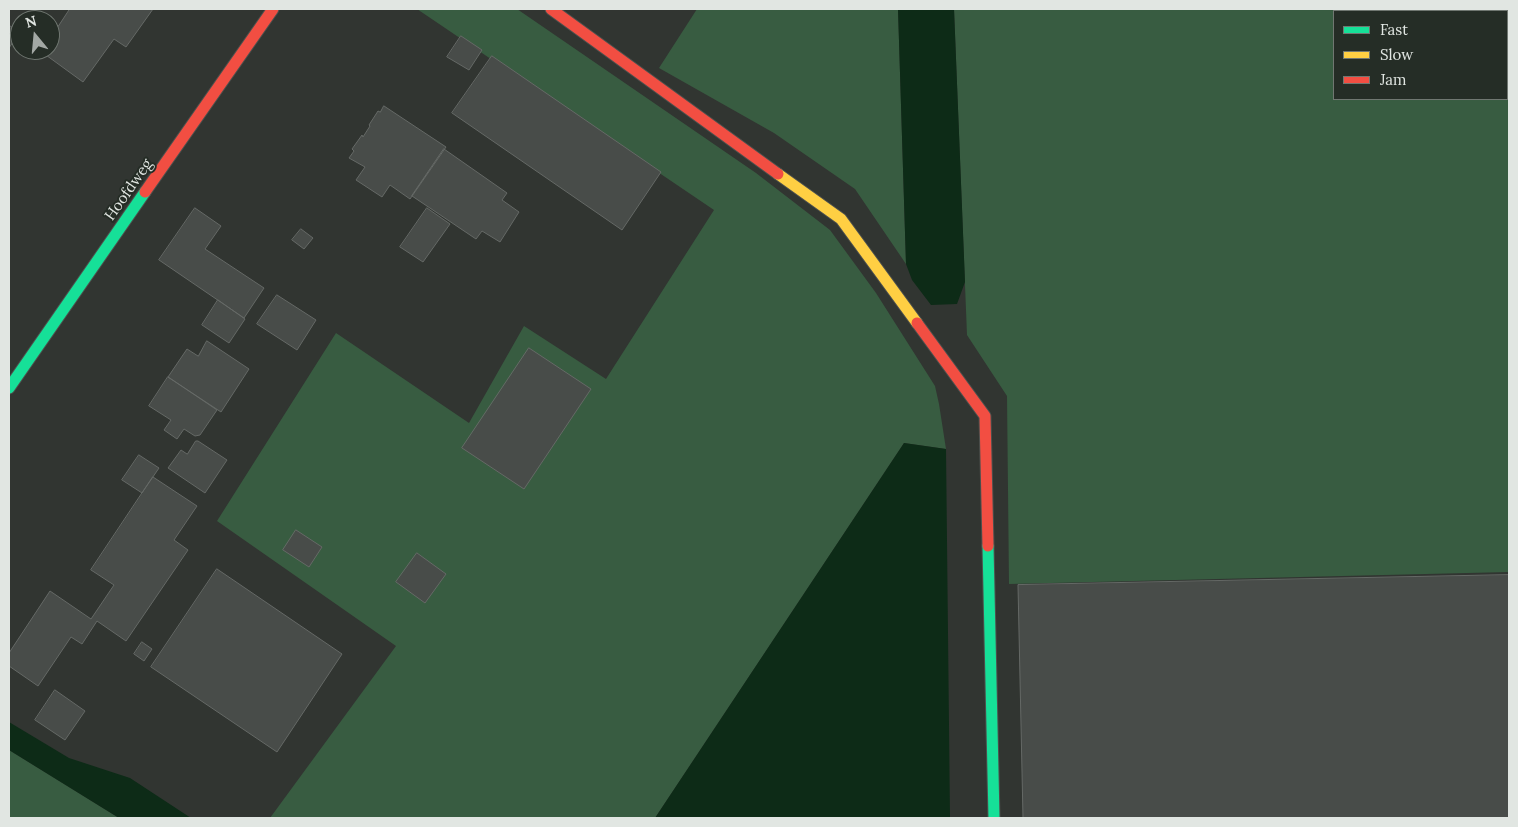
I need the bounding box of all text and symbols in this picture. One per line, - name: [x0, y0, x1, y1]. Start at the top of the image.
- north arrow: [10, 10, 60, 60]
- legend: [1333, 10, 1508, 100]
- text: N: [23, 11, 39, 32]
- text: Fast: [1380, 20, 1408, 39]
- text: Slow: [1380, 45, 1413, 64]
- text: Jam: [1380, 70, 1407, 89]
- street label: Hoofdweg: [101, 156, 157, 224]

